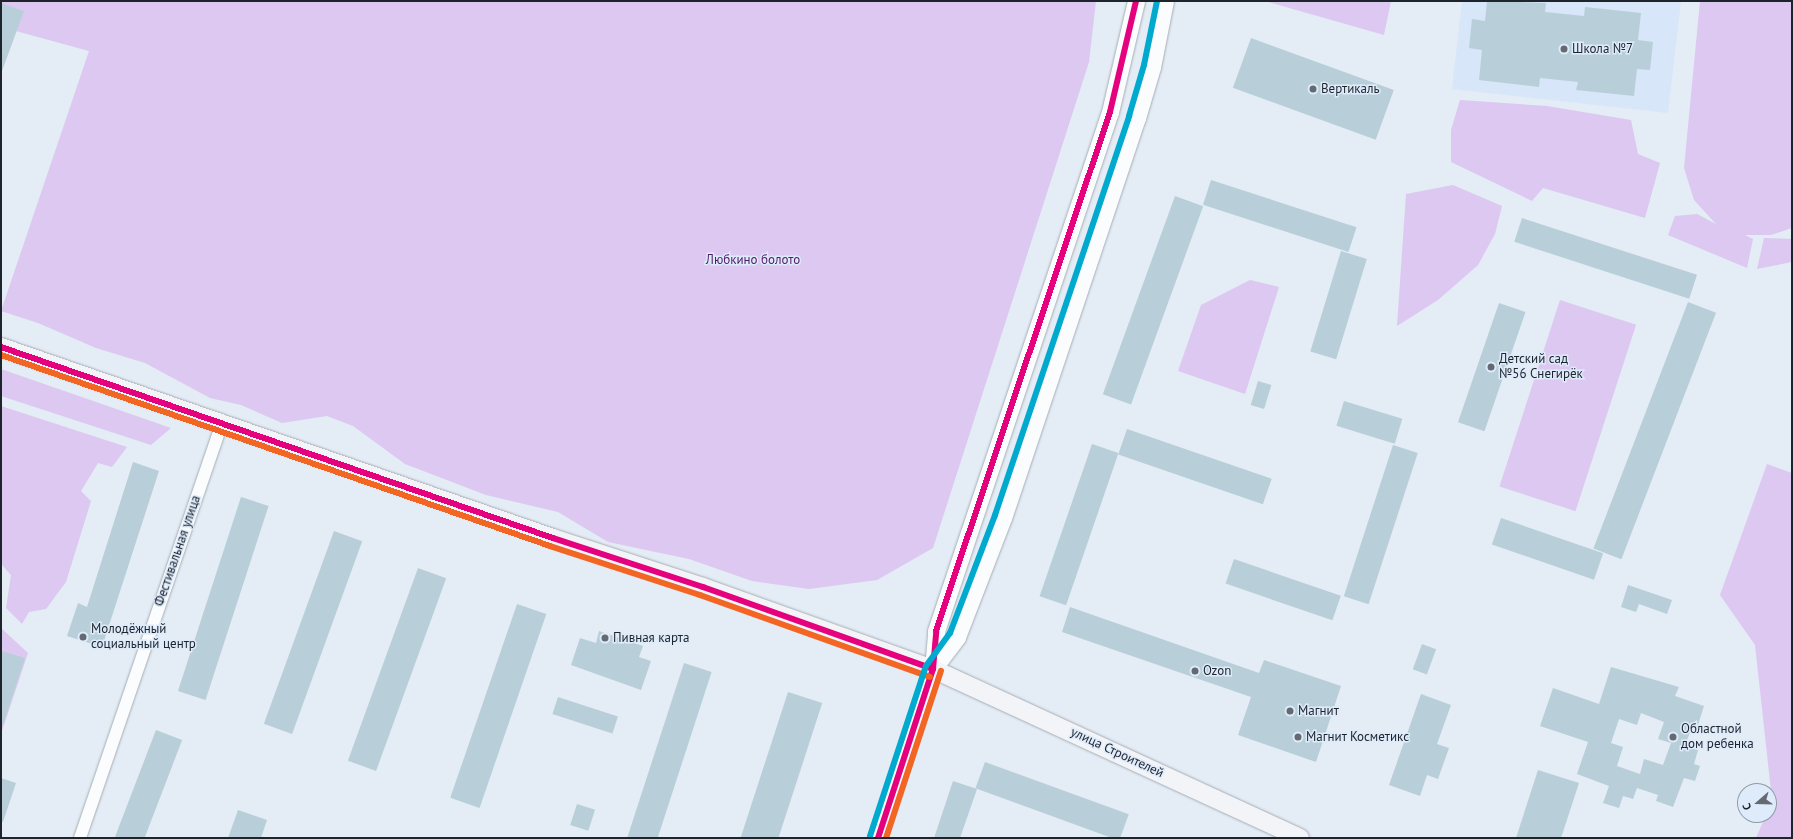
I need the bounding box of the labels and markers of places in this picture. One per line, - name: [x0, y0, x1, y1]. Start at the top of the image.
- place label: Школа №7: [1572, 41, 1633, 57]
- marker: Школа №7: [1559, 44, 1569, 54]
- place label: Вертикаль: [1321, 81, 1380, 97]
- marker: Вертикаль: [1308, 84, 1318, 94]
- place label: Детский сад №56 Снегирёк: [1499, 352, 1583, 383]
- marker: Детский сад №56 Снегирёк: [1486, 362, 1496, 372]
- place label: Молодёжный социальный центр: [91, 622, 196, 653]
- place label: Пивная карта: [613, 630, 689, 646]
- marker: Молодёжный социальный центр: [78, 632, 88, 642]
- marker: Пивная карта: [600, 633, 610, 643]
- place label: Ozon: [1203, 663, 1231, 679]
- marker: Ozon: [1190, 666, 1200, 676]
- place label: Магнит: [1298, 703, 1339, 719]
- marker: Магнит: [1285, 706, 1295, 716]
- place label: Областной дом ребенка: [1681, 722, 1754, 753]
- place label: Магнит Косметикс: [1306, 729, 1409, 745]
- marker: Магнит Косметикс: [1293, 732, 1303, 742]
- marker: Областной дом ребенка: [1668, 732, 1678, 742]

